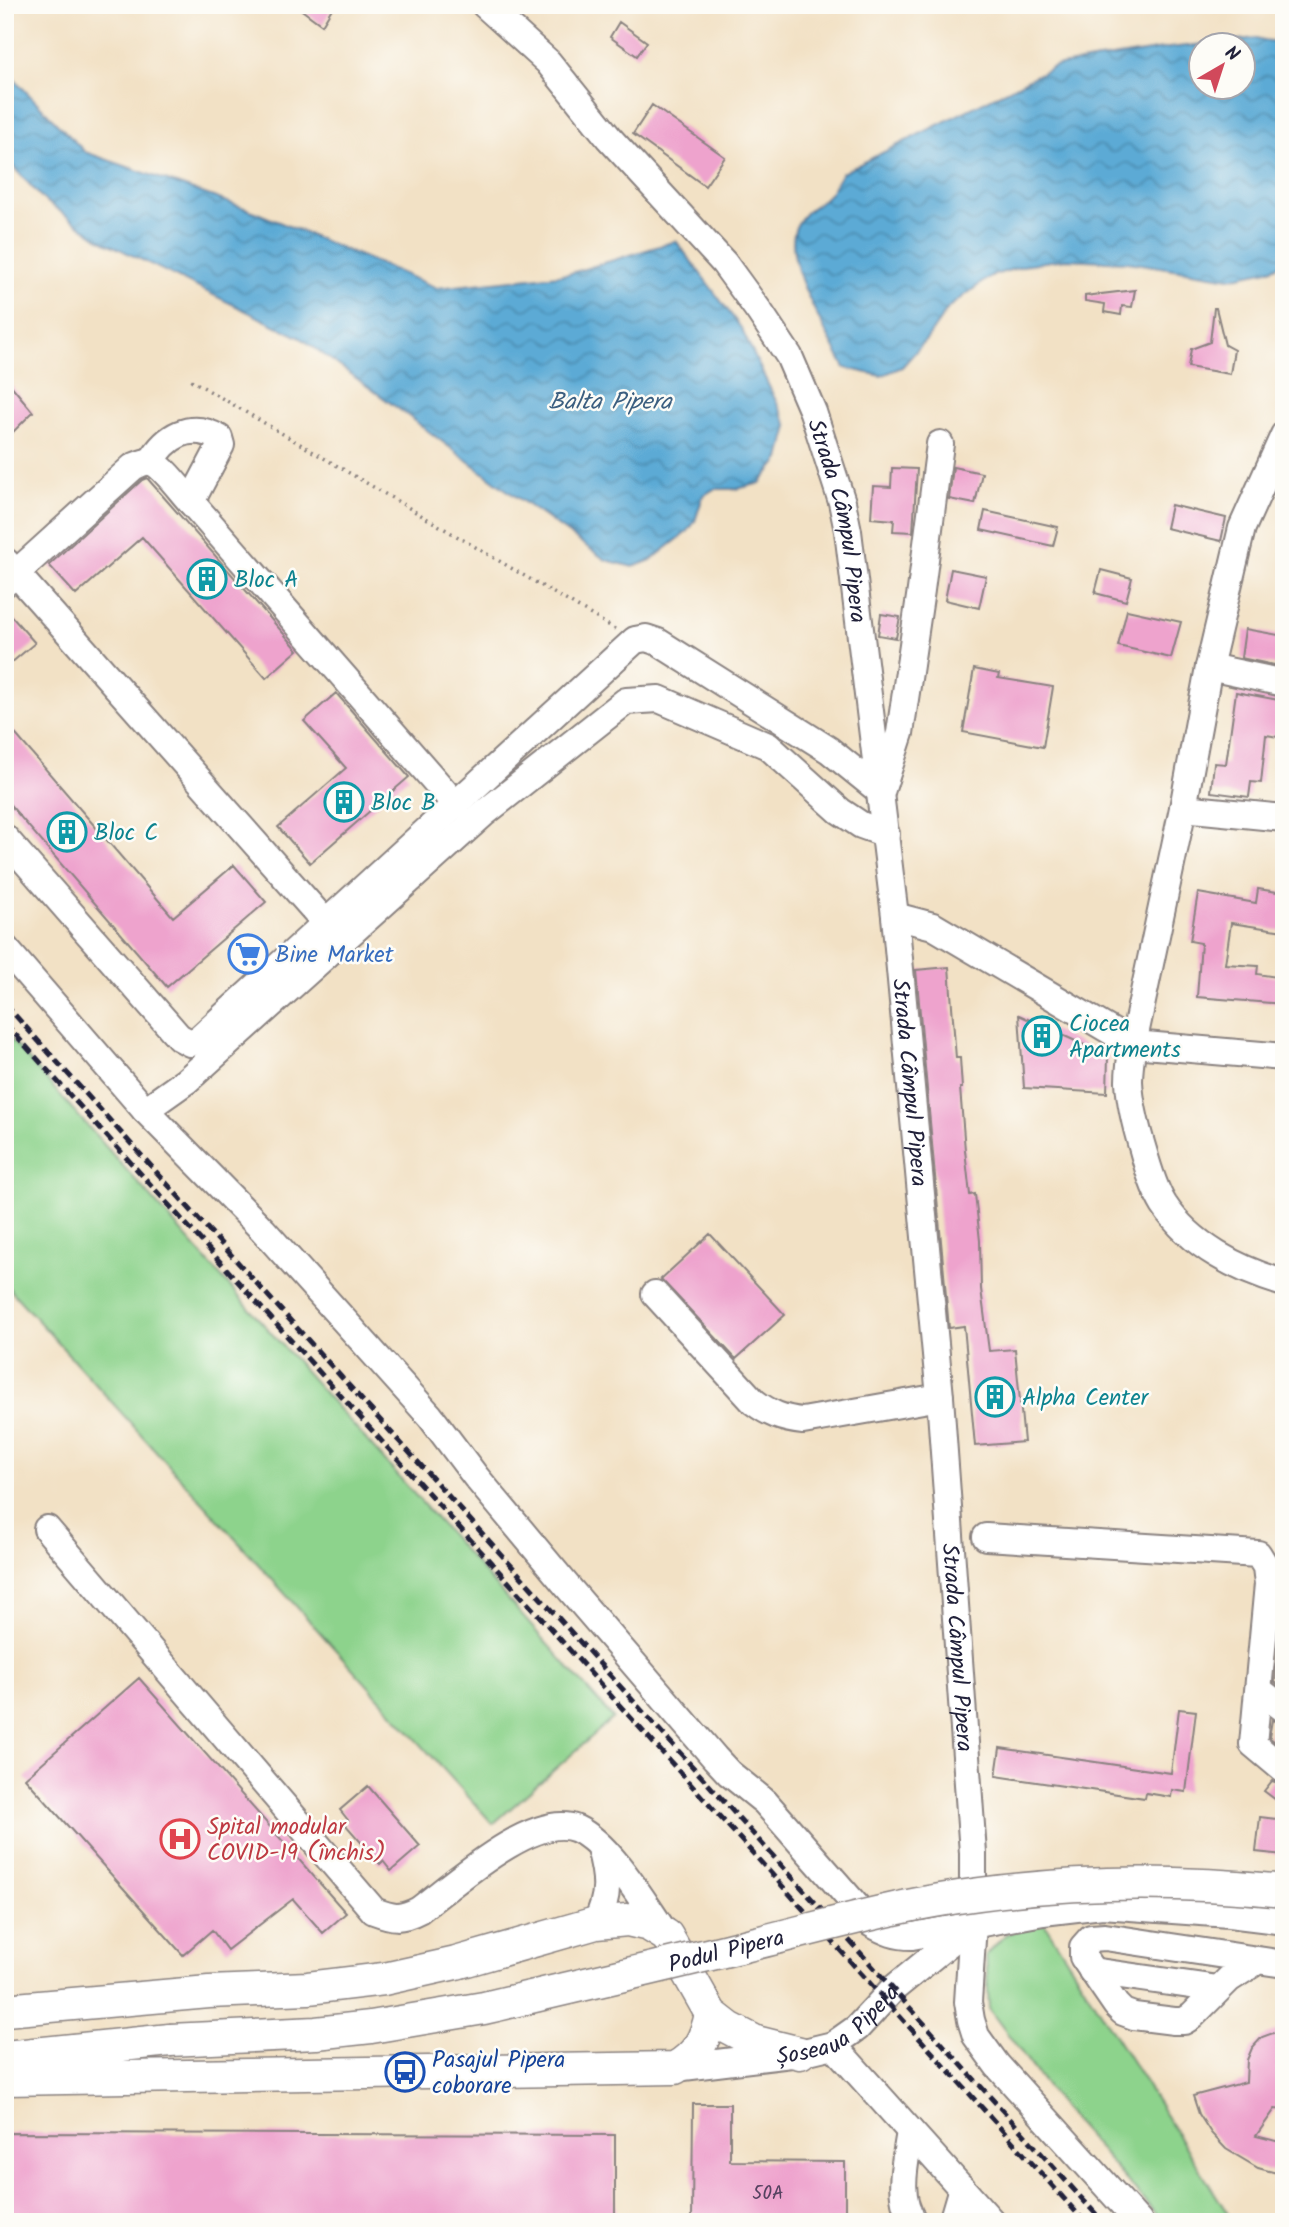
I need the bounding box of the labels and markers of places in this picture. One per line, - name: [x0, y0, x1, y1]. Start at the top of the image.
- building icon: Bloc A: [186, 558, 228, 600]
- place label: Bloc A: [234, 563, 298, 599]
- building icon: Bloc B: [323, 781, 365, 823]
- place label: Bloc B: [371, 786, 436, 822]
- building icon: Bloc C: [46, 811, 88, 853]
- place label: Bloc C: [94, 816, 158, 852]
- supermarket icon: Bine Market: [227, 933, 269, 975]
- place label: Bine Market: [275, 938, 395, 974]
- place label: Ciocea Apartments: [1069, 1007, 1181, 1069]
- building icon: Ciocea Apartments: [1021, 1015, 1063, 1057]
- building icon: Alpha Center: [974, 1376, 1016, 1418]
- place label: Alpha Center: [1022, 1381, 1150, 1417]
- place label: Spital modular COVID-19 (închis): [207, 1810, 386, 1872]
- hospital icon: Spital modular COVID-19 (închis): [159, 1818, 201, 1860]
- place label: Pasajul Pipera coborare: [432, 2043, 565, 2105]
- bus stop icon: Pasajul Pipera coborare: [384, 2051, 426, 2093]

